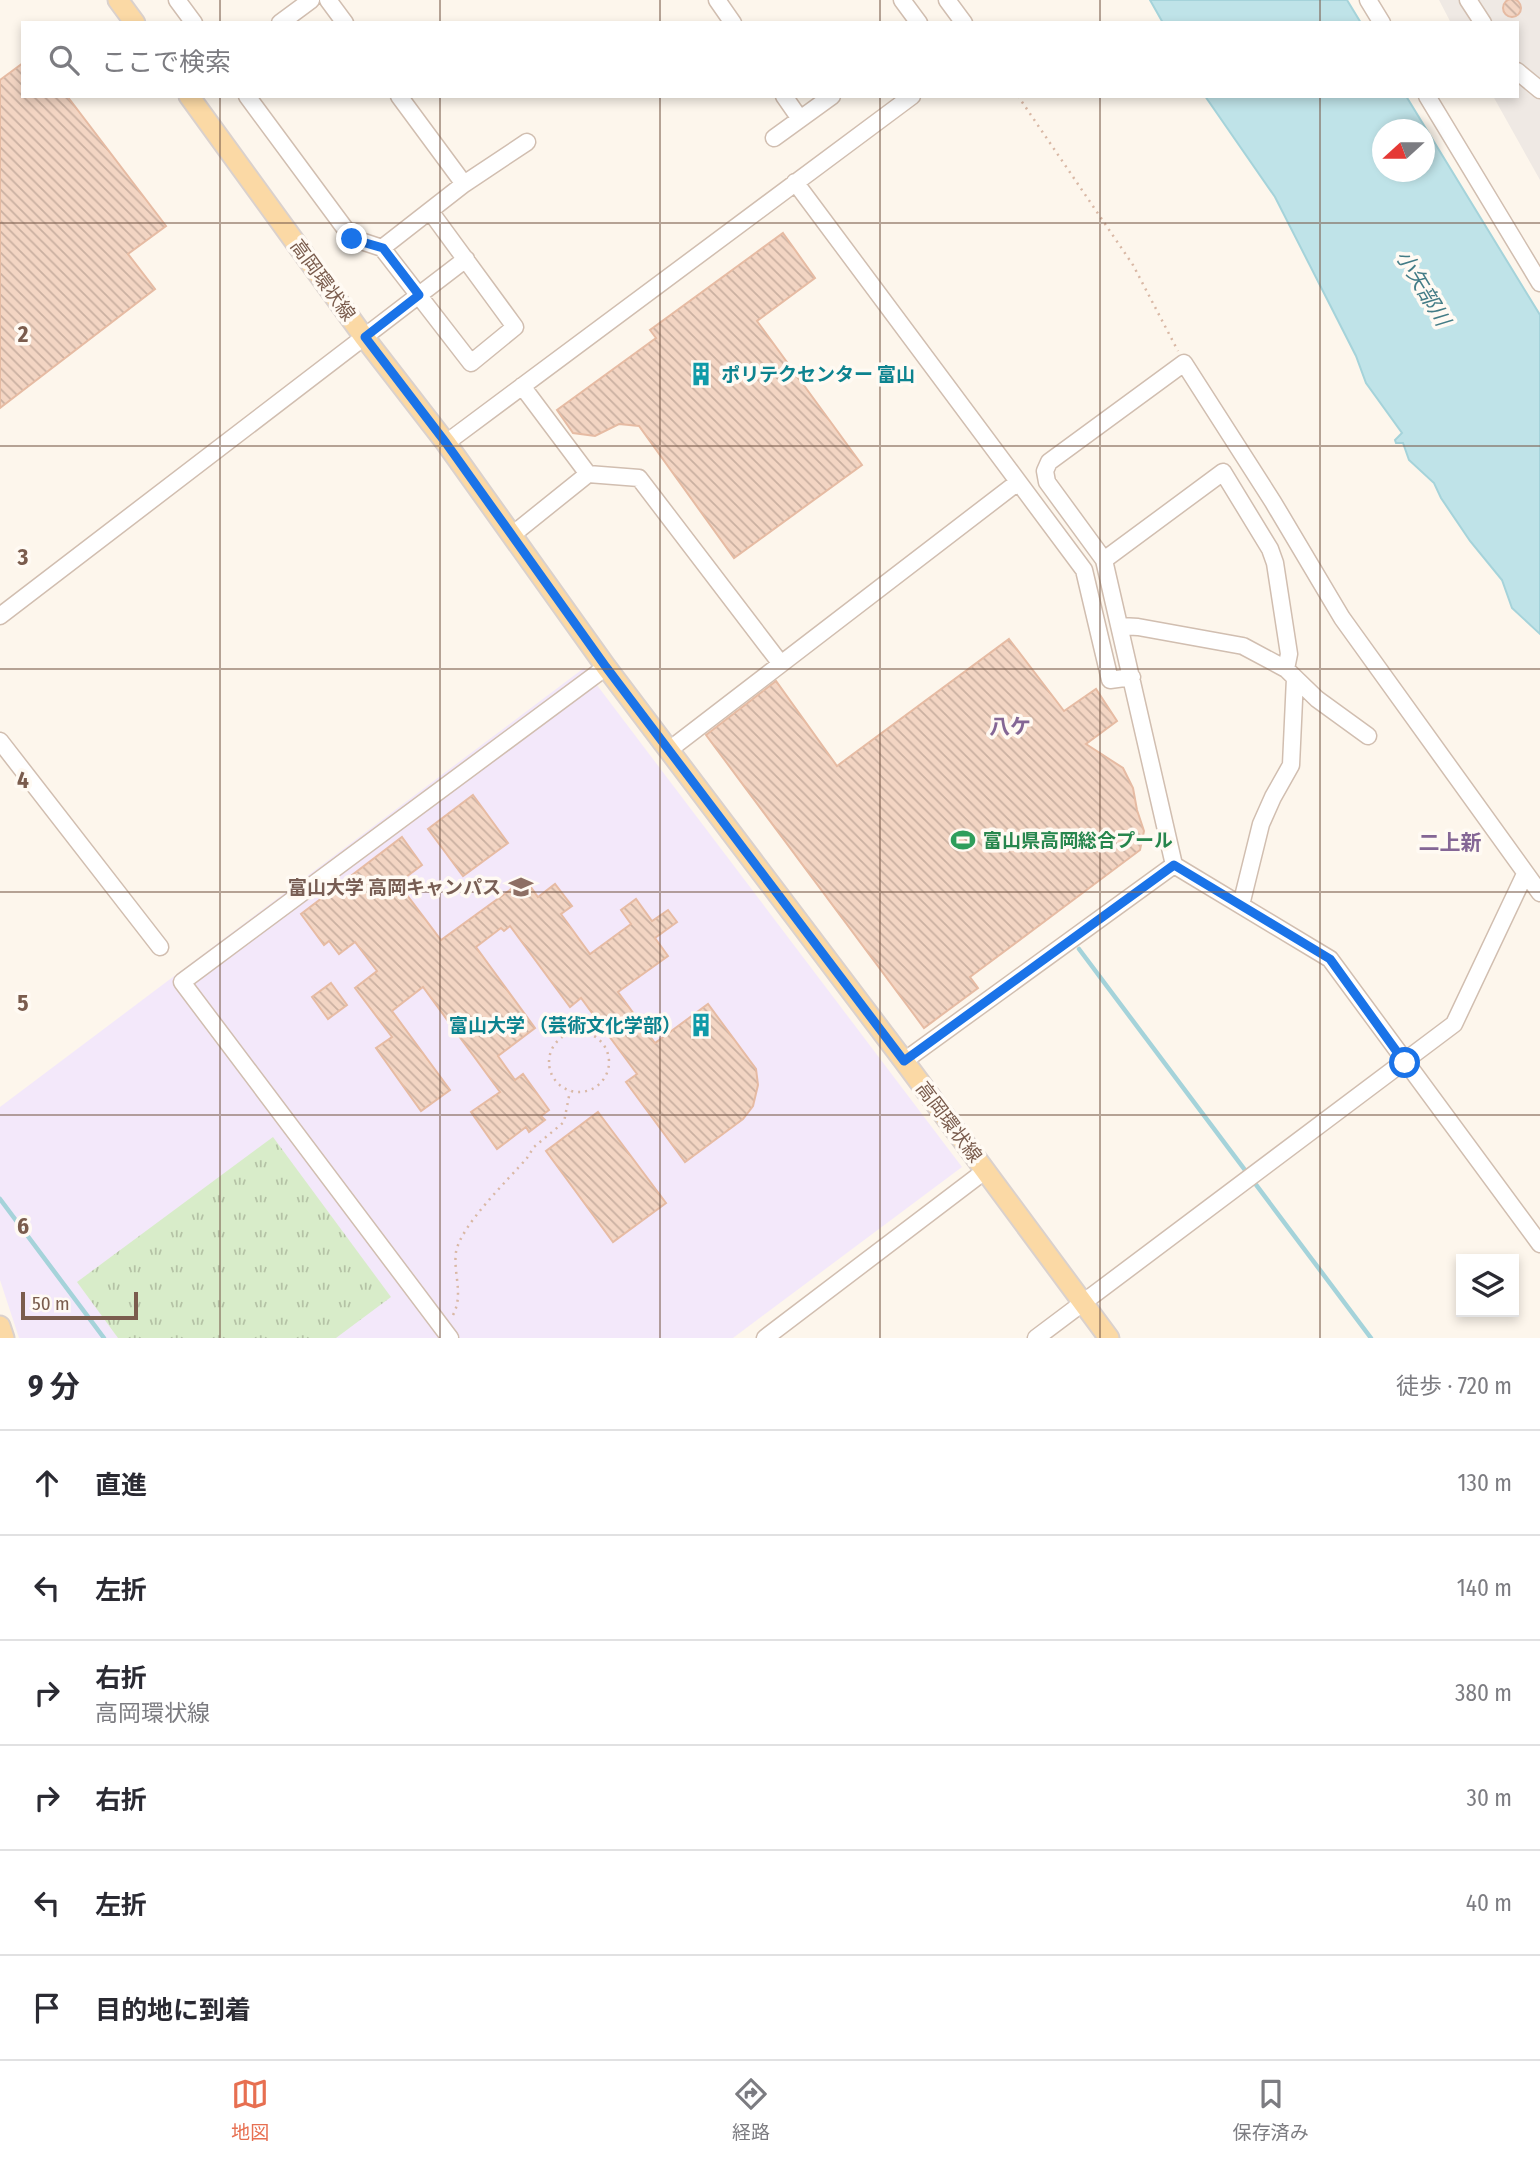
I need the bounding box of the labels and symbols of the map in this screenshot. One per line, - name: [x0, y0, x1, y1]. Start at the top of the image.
- north arrow: [1372, 119, 1435, 182]
- route end: [336, 223, 367, 254]
- street label: 高岡環状線: [286, 235, 360, 325]
- water label: 小矢部川: [1390, 245, 1457, 332]
- text: 2: [17, 320, 29, 348]
- building icon: ポリテクセンター 富山: [687, 360, 715, 388]
- place label: ポリテクセンター 富山: [721, 363, 915, 386]
- text: 3: [17, 543, 29, 571]
- district label: 八ケ: [989, 714, 1031, 740]
- text: 4: [17, 766, 29, 794]
- sports icon: 富山県高岡総合プール: [949, 826, 977, 854]
- place label: 富山県高岡総合プール: [983, 829, 1173, 852]
- district label: 二上新: [1419, 830, 1482, 856]
- school or university icon: 富山大学 高岡キャンパス: [507, 873, 535, 901]
- place label: 富山大学 高岡キャンパス: [288, 876, 501, 899]
- text: 5: [17, 989, 29, 1017]
- building icon: 富山大学 （芸術文化学部）: [687, 1011, 715, 1039]
- place label: 富山大学 （芸術文化学部）: [449, 1014, 681, 1037]
- route start: [1389, 1047, 1420, 1078]
- street label: 高岡環状線: [911, 1077, 987, 1167]
- text: 6: [17, 1212, 29, 1240]
- scale bar: [21, 1289, 138, 1321]

